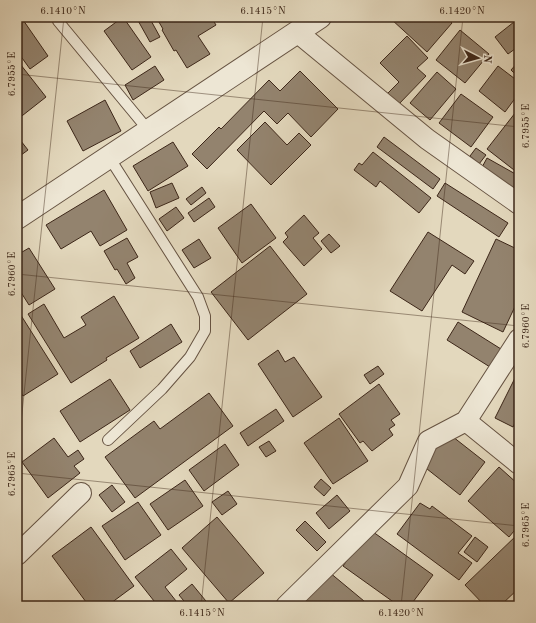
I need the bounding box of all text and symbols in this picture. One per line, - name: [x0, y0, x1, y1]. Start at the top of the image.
- text: 6.1410°N: [40, 6, 86, 16]
- text: 6.1415°N: [240, 6, 286, 16]
- text: 6.1420°N: [439, 6, 485, 16]
- north arrow: [458, 38, 498, 78]
- text: 6.7955°E: [7, 52, 17, 96]
- text: N: [480, 54, 492, 64]
- text: 6.7955°E: [521, 104, 531, 148]
- text: 6.7960°E: [7, 252, 17, 296]
- text: 6.7960°E: [521, 304, 531, 348]
- text: 6.7965°E: [7, 452, 17, 496]
- text: 6.7965°E: [521, 503, 531, 547]
- text: 6.1415°N: [179, 608, 225, 618]
- text: 6.1420°N: [378, 608, 424, 618]

